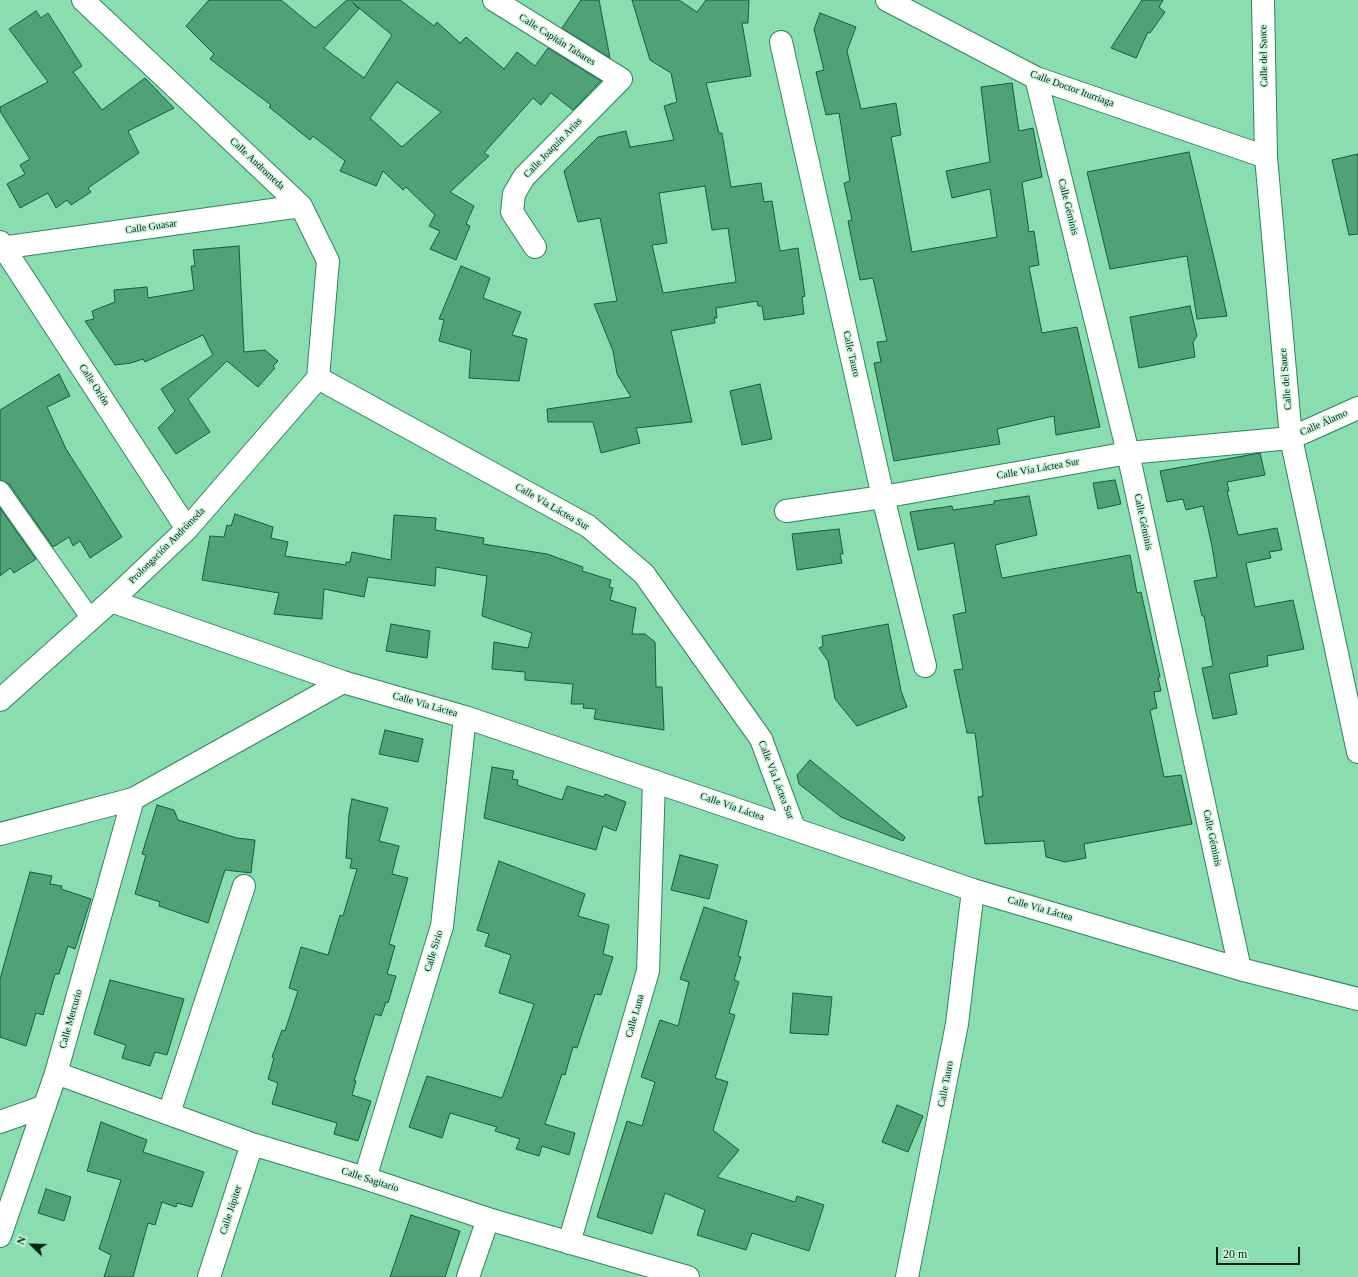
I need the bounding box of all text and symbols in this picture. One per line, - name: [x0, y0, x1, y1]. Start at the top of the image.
- street label: Calle Capitán Tabares: [516, 12, 598, 68]
- street label: Calle del Sauce: [1257, 25, 1271, 87]
- street label: Calle Doctor Iturriaga: [1028, 68, 1116, 110]
- street label: Calle Joaquín Arias: [521, 115, 585, 181]
- street label: Calle Andromeda: [227, 135, 287, 193]
- street label: Calle Géminis: [1055, 178, 1081, 236]
- street label: Calle Guasar: [124, 217, 178, 237]
- street label: Calle Tauro: [840, 330, 862, 378]
- street label: Calle del Sauce: [1277, 347, 1295, 411]
- street label: Calle Orión: [76, 362, 112, 408]
- street label: Calle Álamo: [1298, 407, 1350, 439]
- street label: Calle Vía Láctea Sur: [996, 456, 1080, 482]
- street label: Calle Vía Láctea Sur: [513, 481, 591, 533]
- street label: Calle Géminis: [1131, 493, 1155, 551]
- street label: Prolongación Andrómeda: [126, 505, 208, 587]
- street label: Calle Vía Láctea: [391, 690, 459, 720]
- street label: Calle Vía Láctea Sur: [755, 739, 797, 821]
- street label: Calle Vía Láctea: [698, 790, 766, 824]
- street label: Calle Géminis: [1200, 809, 1224, 867]
- street label: Calle Vía Láctea: [1006, 894, 1074, 924]
- street label: Calle Sirio: [422, 929, 446, 973]
- street label: Calle Mercurio: [57, 988, 85, 1050]
- street label: Calle Luna: [623, 993, 647, 1039]
- street label: Calle Tauro: [936, 1060, 956, 1108]
- street label: Calle Sagitario: [340, 1165, 400, 1195]
- street label: Calle Júpiter: [217, 1184, 245, 1236]
- north arrow: [12, 1225, 52, 1265]
- text: N: [14, 1234, 28, 1246]
- scale bar: [1218, 1239, 1302, 1265]
- text: 20 m: [1223, 1247, 1247, 1261]

